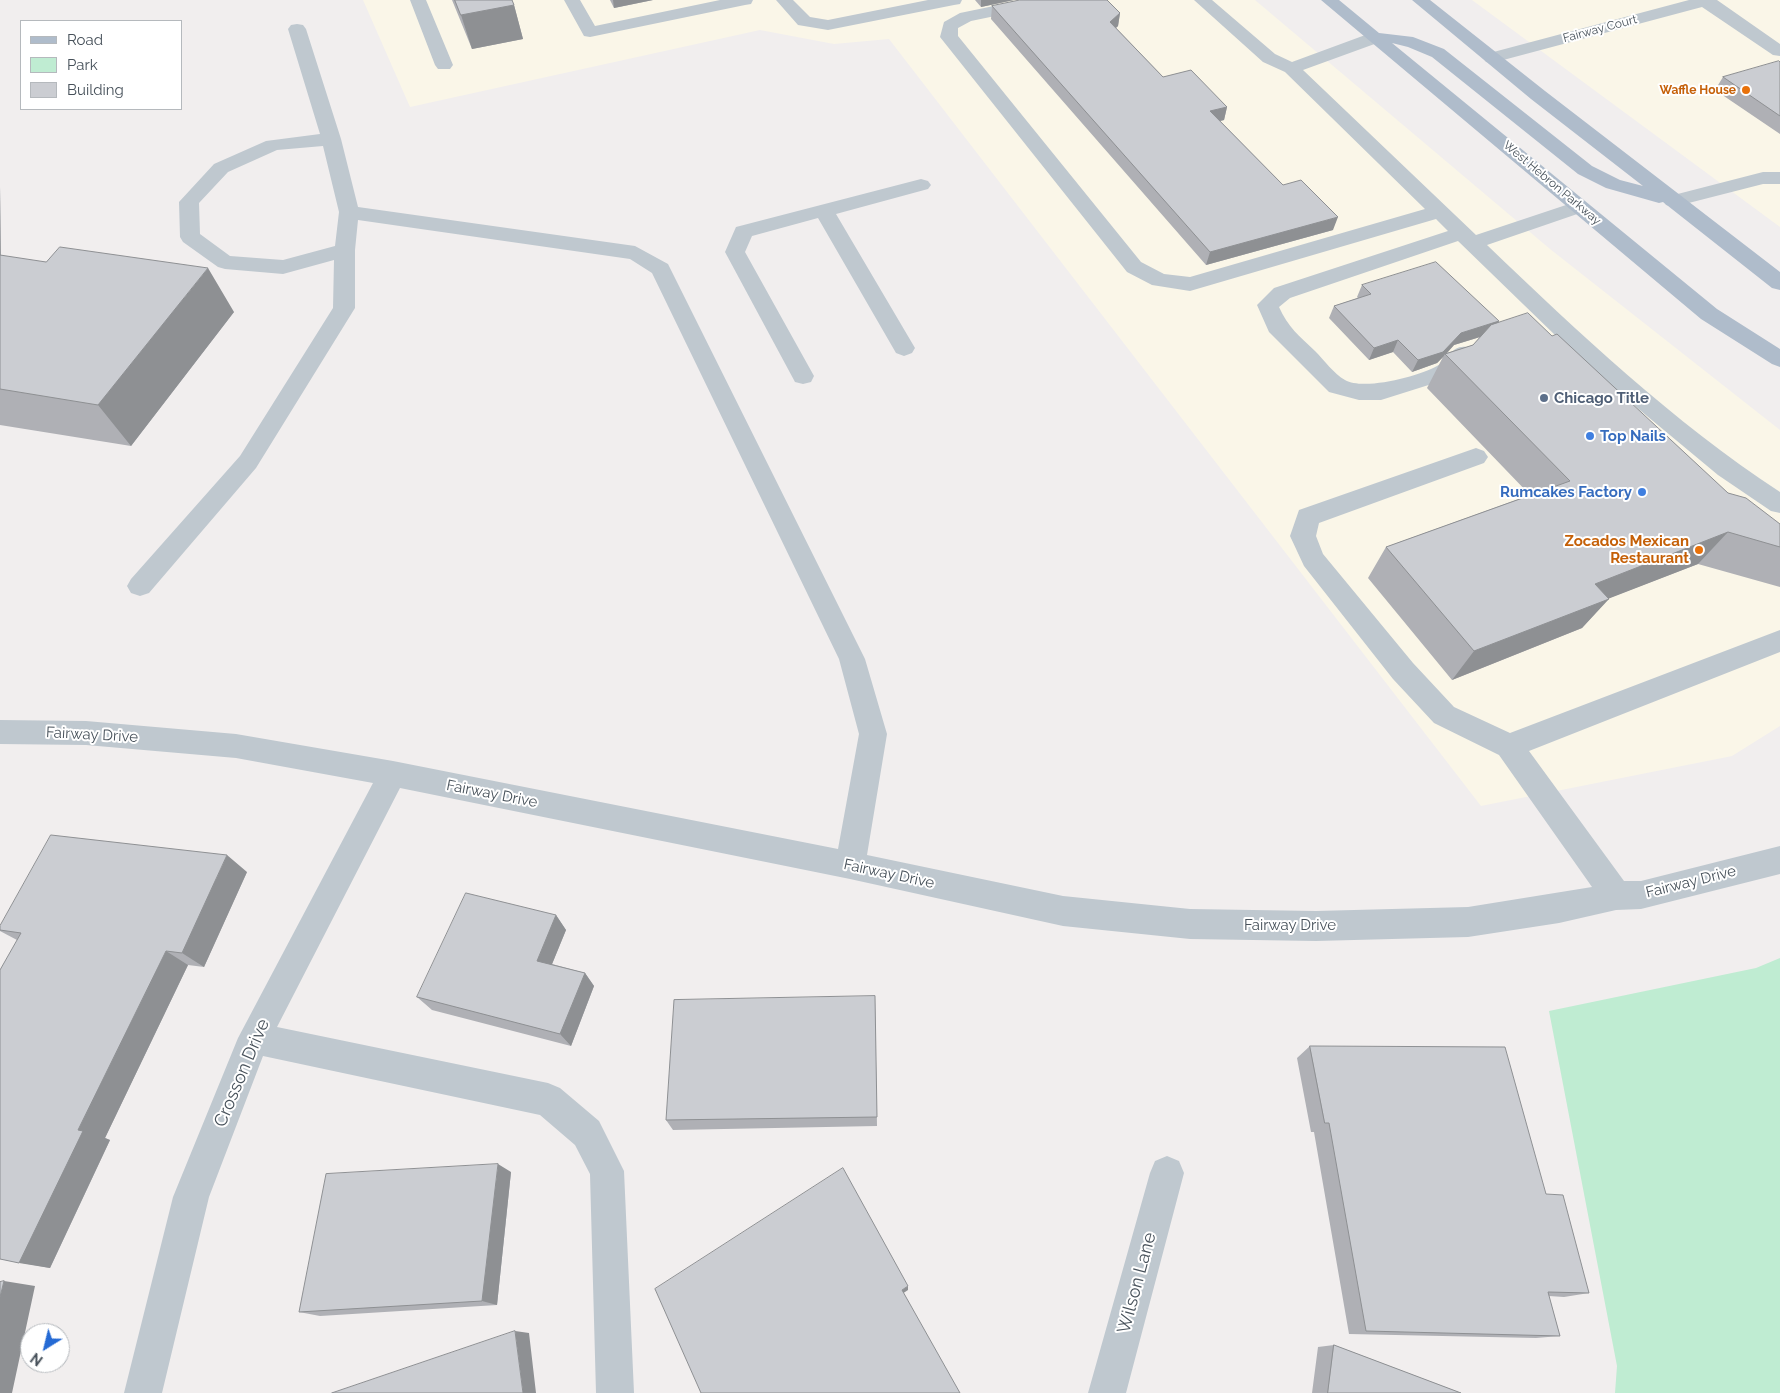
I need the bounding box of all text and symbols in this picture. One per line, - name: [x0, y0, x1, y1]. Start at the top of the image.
- street label: Fairway Court: [1561, 12, 1639, 46]
- legend: [20, 20, 182, 110]
- text: Road: [67, 31, 103, 49]
- text: Park: [67, 56, 98, 74]
- text: Building: [67, 81, 124, 99]
- place label: Waffle House: [1659, 83, 1736, 97]
- marker: Waffle House: [1740, 84, 1752, 96]
- street label: West Hebron Parkway: [1500, 138, 1604, 228]
- place label: Chicago Title: [1554, 389, 1649, 407]
- marker: Chicago Title: [1538, 392, 1550, 404]
- place label: Top Nails: [1600, 427, 1666, 445]
- marker: Top Nails: [1584, 430, 1596, 442]
- place label: Rumcakes Factory: [1500, 483, 1632, 501]
- marker: Rumcakes Factory: [1636, 486, 1648, 498]
- place label: Zocados Mexican Restaurant: [1564, 532, 1689, 567]
- marker: Zocados Mexican Restaurant: [1693, 544, 1705, 556]
- street label: Fairway Drive: [45, 724, 139, 746]
- street label: Fairway Drive: [445, 776, 539, 812]
- street label: Fairway Drive: [842, 856, 936, 892]
- street label: Fairway Drive: [1644, 862, 1738, 902]
- street label: Fairway Drive: [1244, 916, 1336, 934]
- street label: Crosson Drive: [210, 1016, 274, 1130]
- street label: Wilson Lane: [1113, 1230, 1161, 1336]
- north arrow: [20, 1323, 70, 1373]
- text: N: [28, 1350, 46, 1369]

